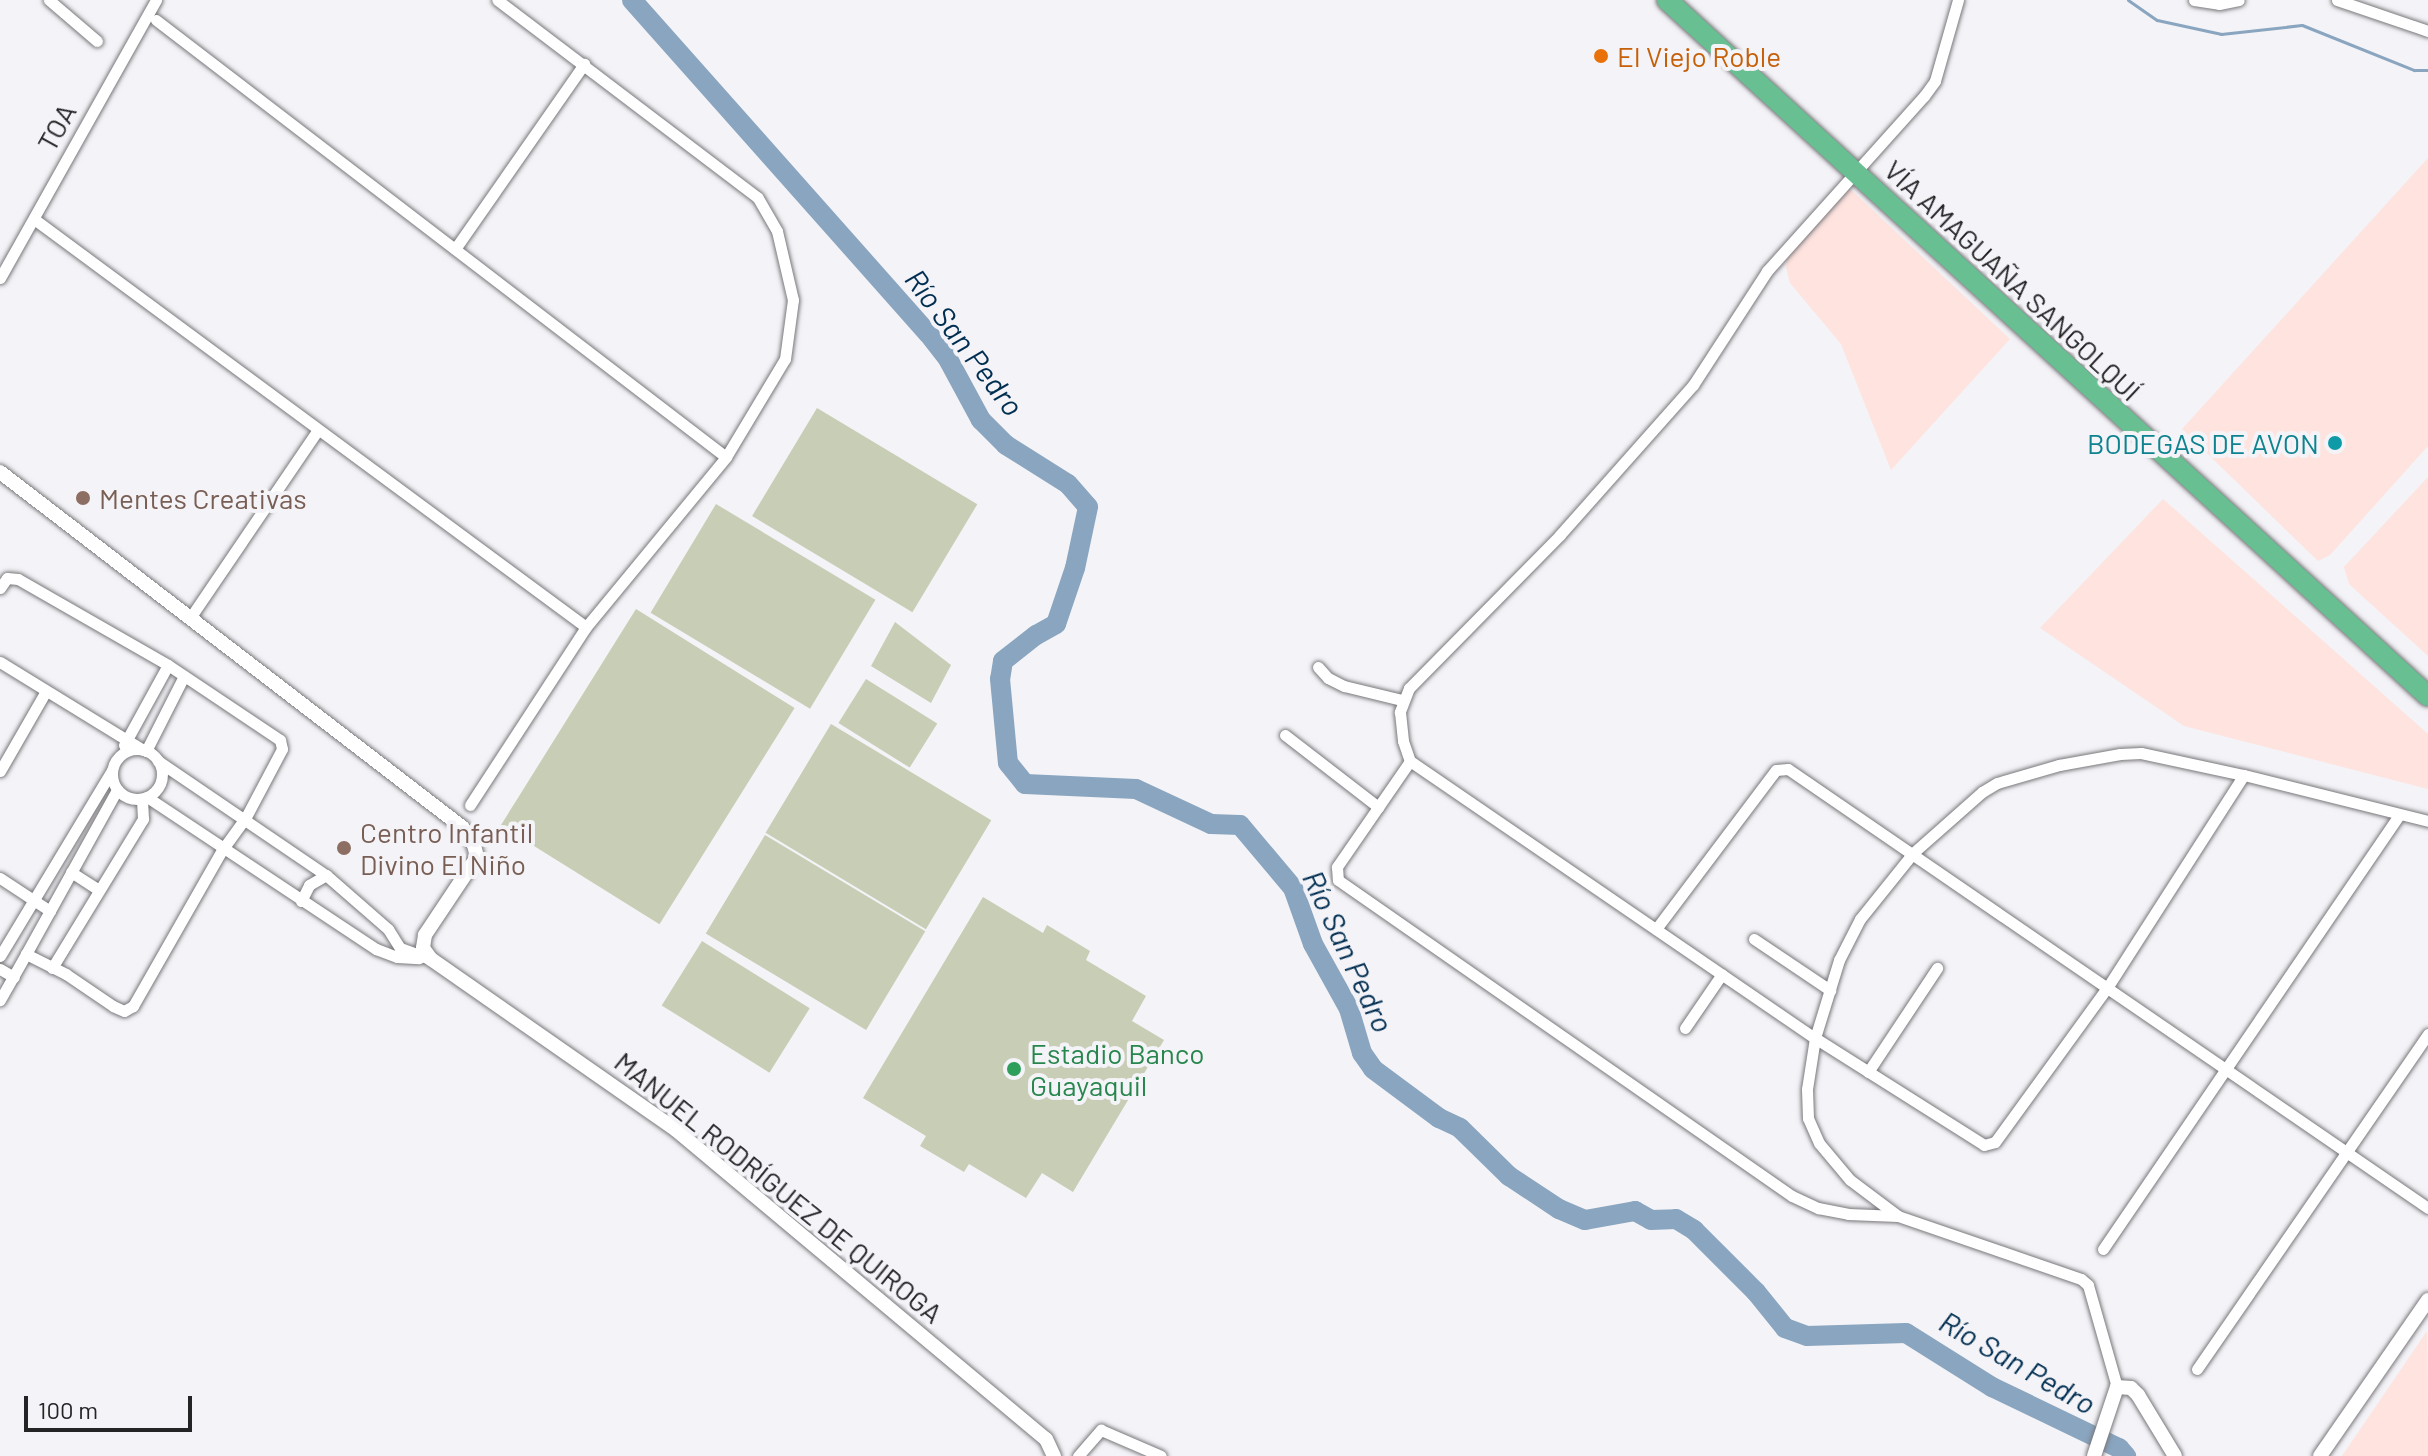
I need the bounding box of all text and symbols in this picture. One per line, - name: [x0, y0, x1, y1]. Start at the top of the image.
- place label: El Viejo Roble: [1617, 39, 1781, 73]
- marker: El Viejo Roble: [1592, 47, 1610, 65]
- street label: TOA: [29, 97, 83, 157]
- street label: VÍA AMAGUAÑA SANGOLQUÍ: [1878, 153, 2148, 407]
- water label: Río San Pedro: [898, 262, 1032, 422]
- place label: BODEGAS DE AVON: [2087, 426, 2319, 460]
- marker: BODEGAS DE AVON: [2326, 434, 2344, 452]
- place label: Mentes Creativas: [99, 481, 307, 515]
- marker: Mentes Creativas: [74, 489, 92, 507]
- place label: Centro Infantil Divino El Niño: [360, 815, 533, 881]
- marker: Centro Infantil Divino El Niño: [335, 839, 353, 857]
- water label: Río San Pedro: [1296, 864, 1402, 1038]
- place label: Estadio Banco Guayaquil: [1030, 1036, 1204, 1102]
- street label: MANUEL RODRÍGUEZ DE QUIROGA: [608, 1044, 950, 1330]
- marker: Estadio Banco Guayaquil: [1005, 1060, 1023, 1078]
- water label: Río San Pedro: [1933, 1303, 2103, 1421]
- scale bar: [28, 1380, 196, 1430]
- text: 100 m: [38, 1395, 98, 1424]

